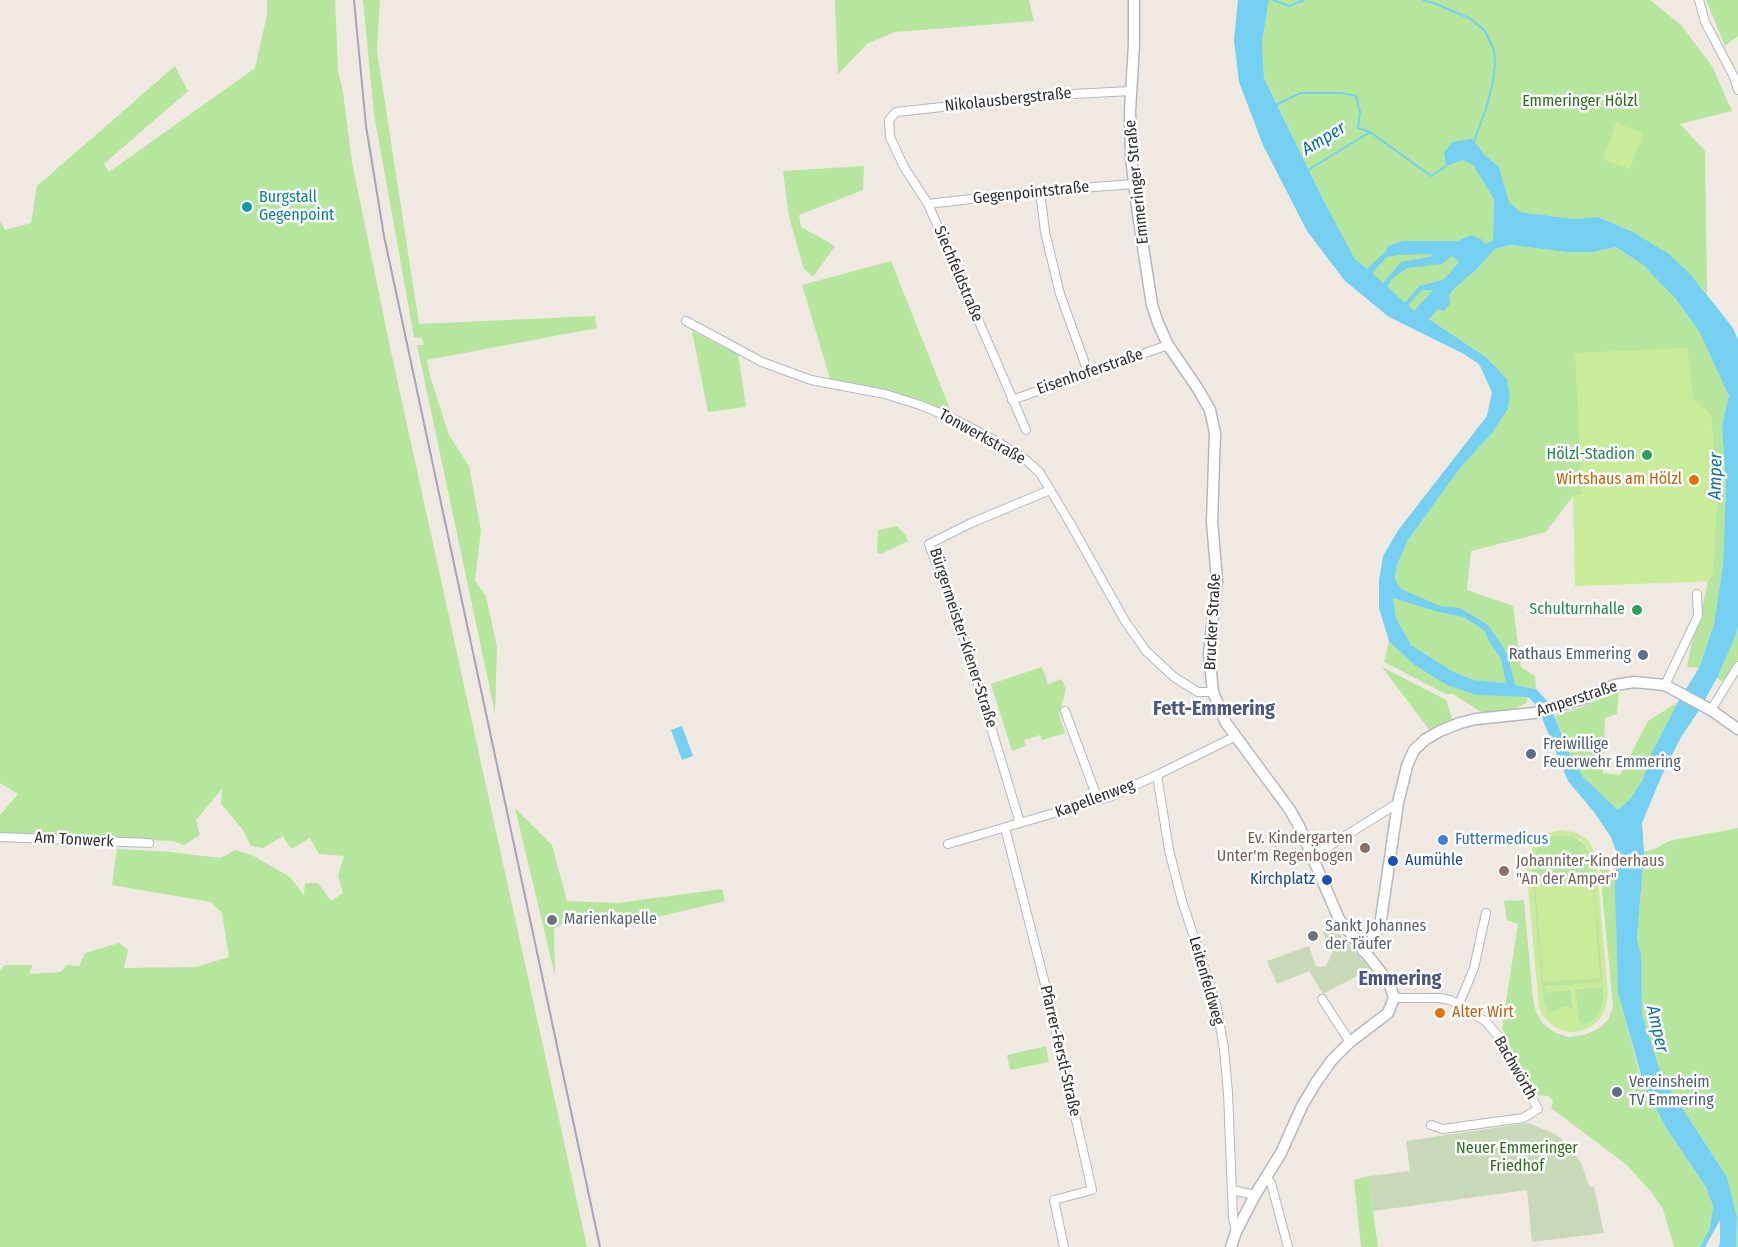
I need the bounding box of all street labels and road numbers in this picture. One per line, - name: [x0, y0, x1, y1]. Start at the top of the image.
- street label: Nikolausbergstraße: [944, 84, 1072, 116]
- street label: Emmeringer Straße: [1121, 119, 1153, 245]
- street label: Gegenpointstraße: [972, 177, 1090, 209]
- street label: Siechfeldstraße: [929, 223, 987, 325]
- street label: Eisenhoferstraße: [1034, 345, 1146, 399]
- street label: Tonwerkstraße: [935, 405, 1029, 469]
- street label: Bürgermeister-Kiener-Straße: [925, 546, 1001, 730]
- street label: Brucker Straße: [1201, 573, 1225, 671]
- street label: Amperstraße: [1534, 677, 1620, 721]
- street label: Kapellenweg: [1053, 776, 1137, 822]
- street label: Am Tonwerk: [34, 828, 114, 852]
- street label: Leitenfeldweg: [1184, 934, 1228, 1028]
- street label: Pfarrer-Ferstl-Straße: [1036, 984, 1084, 1118]
- street label: Bachwörth: [1489, 1033, 1541, 1103]

